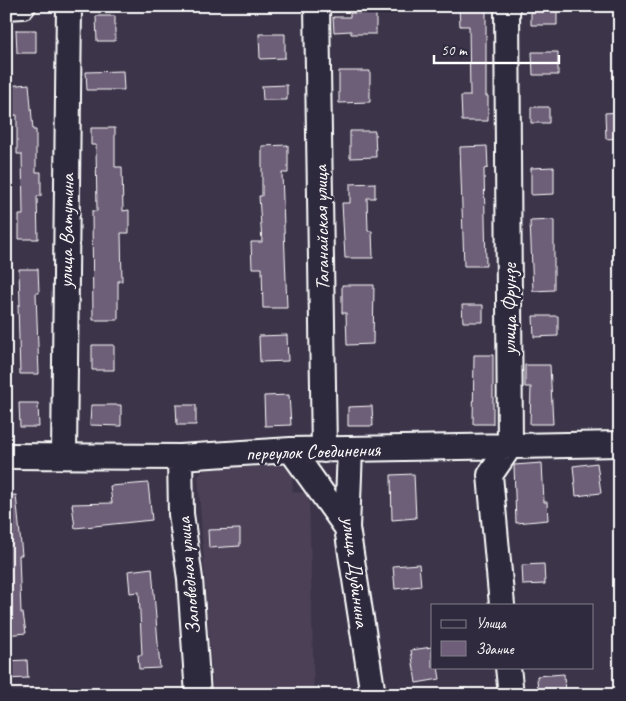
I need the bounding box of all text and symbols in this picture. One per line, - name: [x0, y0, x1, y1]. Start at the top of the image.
- scale bar: [434, 32, 558, 64]
- text: 50 m: [441, 41, 468, 60]
- street label: Таганайская улица: [308, 163, 335, 291]
- street label: улица Ватутина: [53, 172, 80, 289]
- street label: улица Фрунзе: [497, 262, 522, 356]
- street label: переулок Соединения: [245, 437, 381, 466]
- street label: Заповедная улица: [171, 514, 206, 636]
- street label: улица Дубинина: [336, 514, 375, 630]
- legend: [431, 604, 594, 668]
- text: Улица: [476, 614, 507, 633]
- text: Здание: [476, 640, 515, 659]

